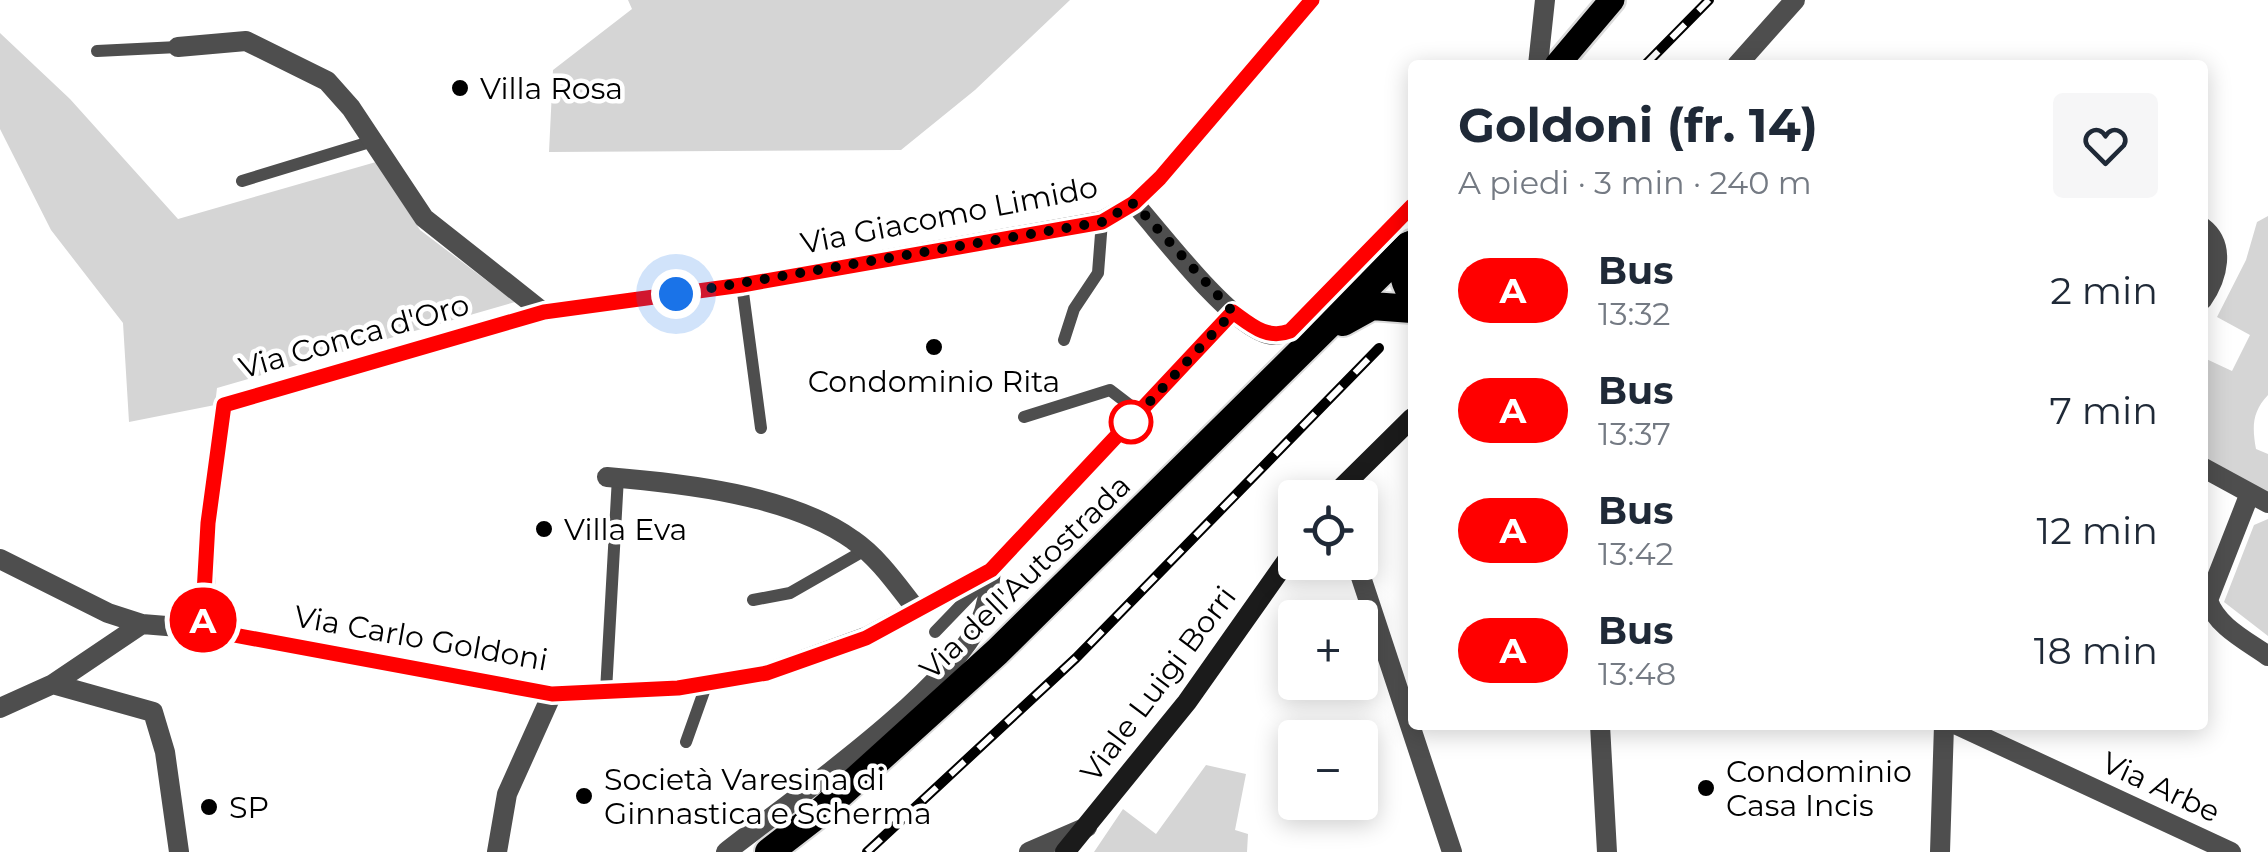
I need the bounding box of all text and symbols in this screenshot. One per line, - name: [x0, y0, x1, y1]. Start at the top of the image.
- place label: Villa Rosa: [480, 70, 623, 107]
- marker: Villa Rosa: [449, 77, 471, 99]
- button: heart: [2053, 93, 2158, 198]
- text: Goldoni (fr. 14): [1458, 96, 1818, 154]
- text: A piedi · 3 min · 240 m: [1458, 163, 1812, 202]
- street label: Via Giacomo Limido: [797, 168, 1101, 262]
- text: Bus: [1598, 247, 1673, 294]
- text: 2 min: [2050, 267, 2158, 314]
- your location: [651, 269, 701, 319]
- text: A: [1500, 269, 1526, 312]
- street label: Via Conca d'Oro: [235, 285, 473, 387]
- text: 13:32: [1598, 294, 1670, 333]
- marker: Condominio Rita: [923, 336, 945, 358]
- place label: Condominio Rita: [808, 363, 1060, 400]
- text: Bus: [1598, 367, 1673, 414]
- text: 7 min: [2049, 387, 2158, 434]
- text: A: [1500, 389, 1526, 432]
- unlabelled marker: [1110, 401, 1152, 443]
- text: 13:37: [1598, 414, 1671, 453]
- street label: Via dell'Autostrada: [912, 467, 1138, 687]
- map controls: [1278, 480, 1378, 820]
- button: locate: [1278, 480, 1378, 580]
- text: Bus: [1598, 487, 1673, 534]
- text: 12 min: [2037, 507, 2158, 554]
- text: A: [1500, 509, 1526, 552]
- place label: Villa Eva: [564, 511, 687, 548]
- marker: Villa Eva: [533, 518, 555, 540]
- text: 13:42: [1598, 534, 1674, 573]
- street label: Viale Luigi Borri: [1072, 579, 1244, 789]
- line badge: A: [170, 588, 236, 652]
- street label: Via Carlo Goldoni: [291, 597, 551, 679]
- text: A: [190, 599, 216, 642]
- button: +: [1278, 600, 1378, 700]
- text: Bus: [1598, 607, 1673, 654]
- text: 18 min: [2034, 627, 2158, 674]
- text: A: [1500, 629, 1526, 672]
- text: 13:48: [1598, 654, 1676, 693]
- button: −: [1278, 720, 1378, 820]
- street label: Via Arbe: [2096, 744, 2226, 830]
- place label: Condominio Casa Incis: [1726, 753, 1912, 824]
- place label: Società Varesina di Ginnastica e Scherma: [604, 761, 932, 832]
- marker: Condominio Casa Incis: [1695, 777, 1717, 799]
- marker: Società Varesina di Ginnastica e Scherma: [573, 785, 595, 807]
- place label: SP: [229, 789, 269, 826]
- marker: SP: [198, 796, 220, 818]

